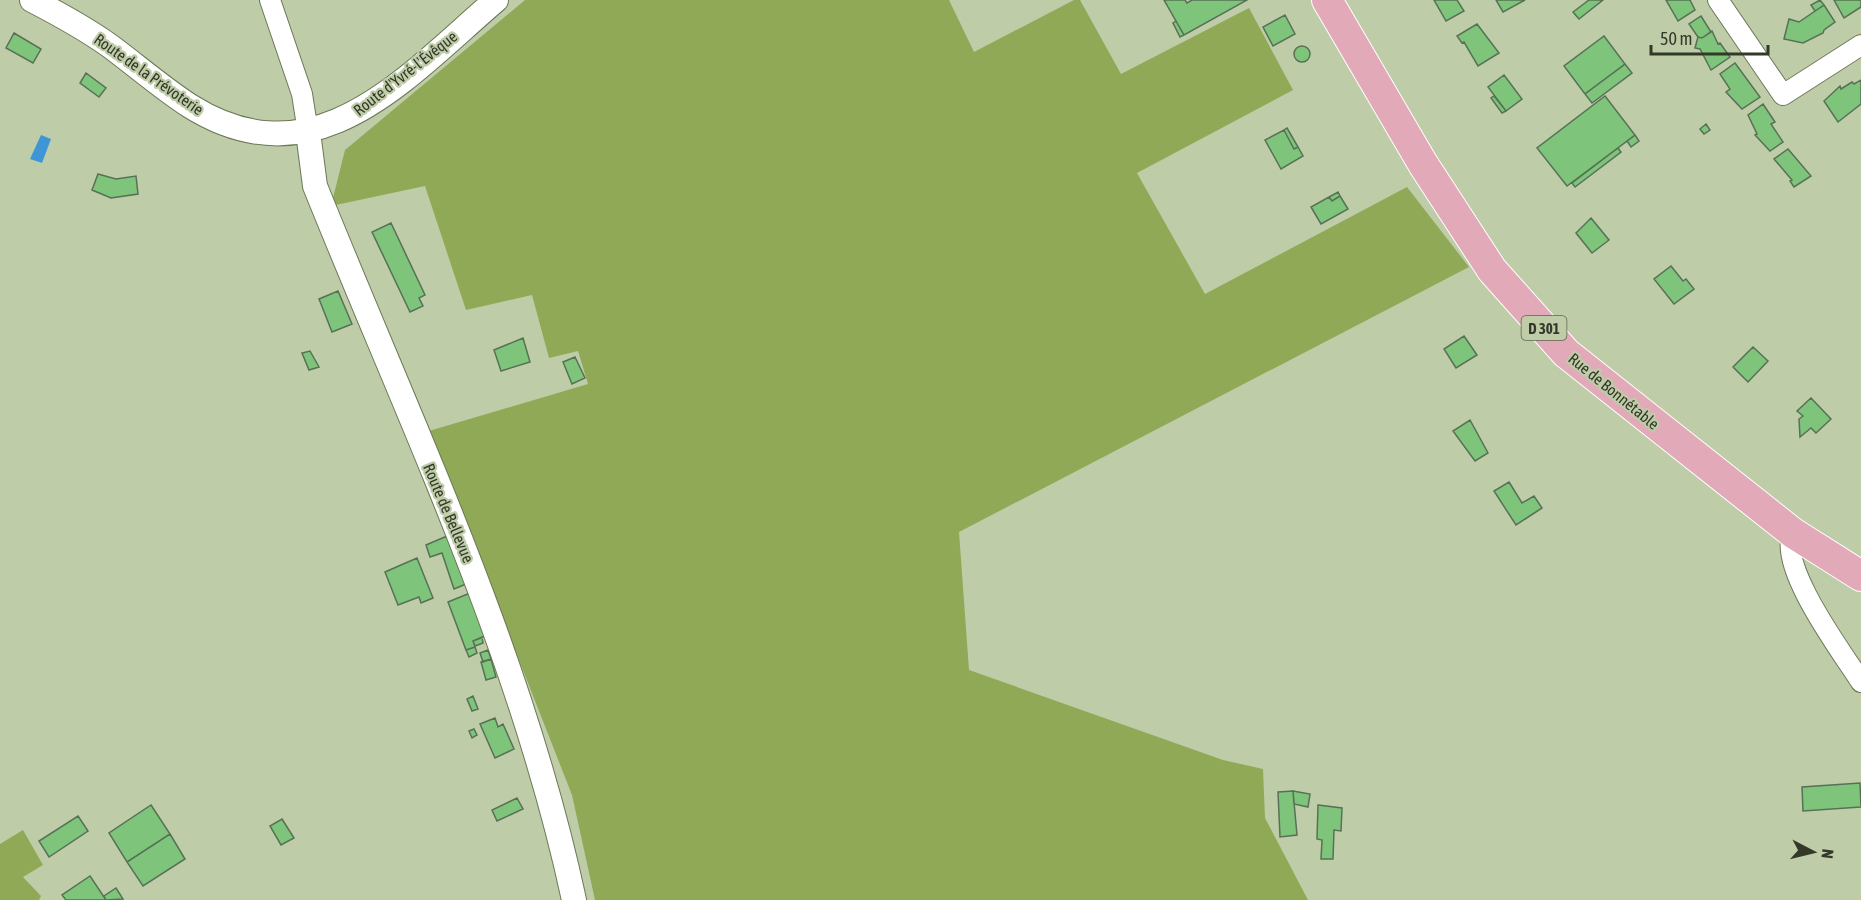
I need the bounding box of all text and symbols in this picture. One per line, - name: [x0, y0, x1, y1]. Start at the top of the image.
- scale bar: [1651, 18, 1768, 56]
- street label: Route d'Yvré-l'Évêque: [350, 27, 461, 120]
- text: 50 m: [1660, 28, 1692, 49]
- street label: Route de la Prévoterie: [91, 30, 207, 118]
- road number: D 301: [1522, 316, 1566, 340]
- street label: Rue de Bonnétable: [1565, 349, 1663, 433]
- street label: Route de Bellevue: [420, 461, 478, 565]
- north arrow: [1783, 822, 1843, 882]
- text: N: [1818, 848, 1837, 860]

